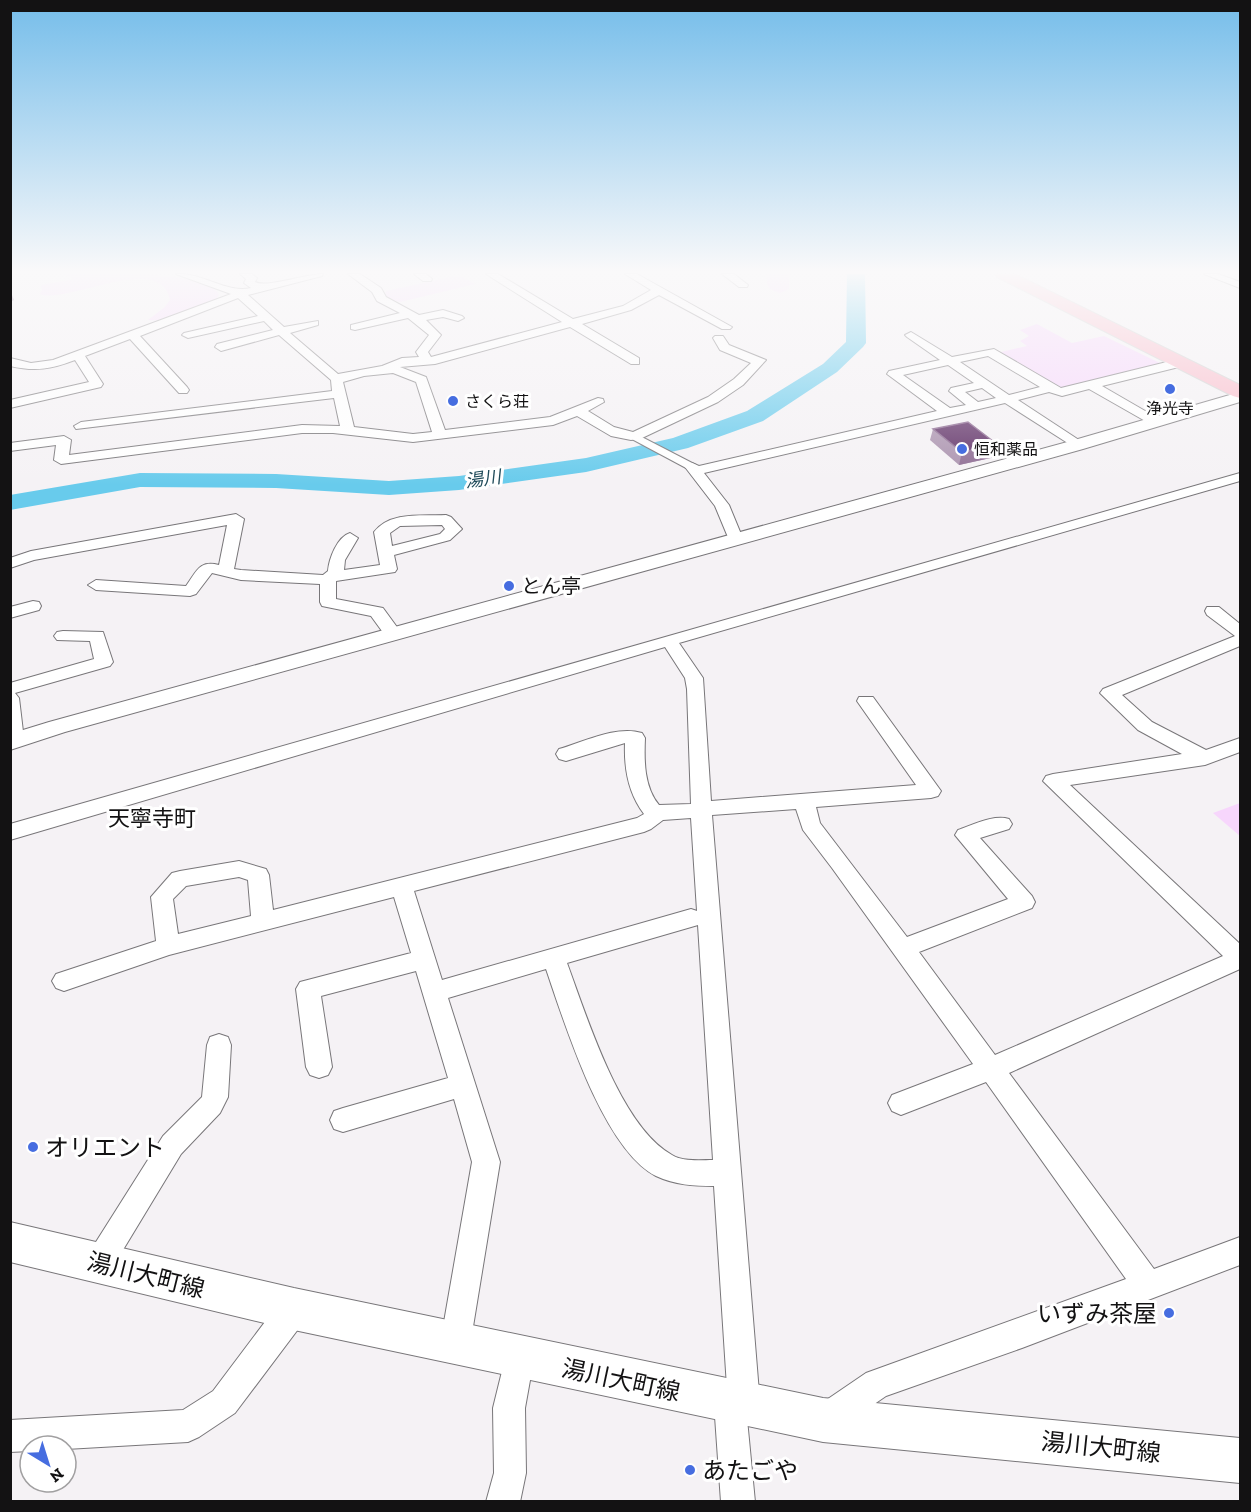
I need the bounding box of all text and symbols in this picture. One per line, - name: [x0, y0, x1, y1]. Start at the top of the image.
- marker: 浄光寺: [1163, 382, 1177, 396]
- place label: さくら荘: [465, 392, 529, 411]
- marker: さくら荘: [446, 394, 460, 408]
- place label: 浄光寺: [1146, 399, 1194, 418]
- place label: 恒和薬品: [974, 440, 1038, 459]
- marker: 恒和薬品: [955, 442, 969, 456]
- water label: 湯川: [464, 465, 504, 492]
- place label: とん亭: [521, 574, 581, 598]
- marker: とん亭: [502, 579, 516, 593]
- district label: 天寧寺町: [108, 805, 196, 832]
- place label: オリエント: [45, 1133, 165, 1162]
- marker: オリエント: [26, 1140, 40, 1154]
- street label: 湯川大町線: [84, 1246, 208, 1304]
- place label: いずみ茶屋: [1037, 1299, 1157, 1328]
- marker: いずみ茶屋: [1162, 1306, 1176, 1320]
- street label: 湯川大町線: [559, 1353, 683, 1407]
- street label: 湯川大町線: [1040, 1426, 1162, 1468]
- north arrow: [18, 1434, 78, 1494]
- place label: あたごや: [702, 1456, 798, 1485]
- marker: あたごや: [683, 1463, 697, 1477]
- text: N: [46, 1464, 68, 1487]

